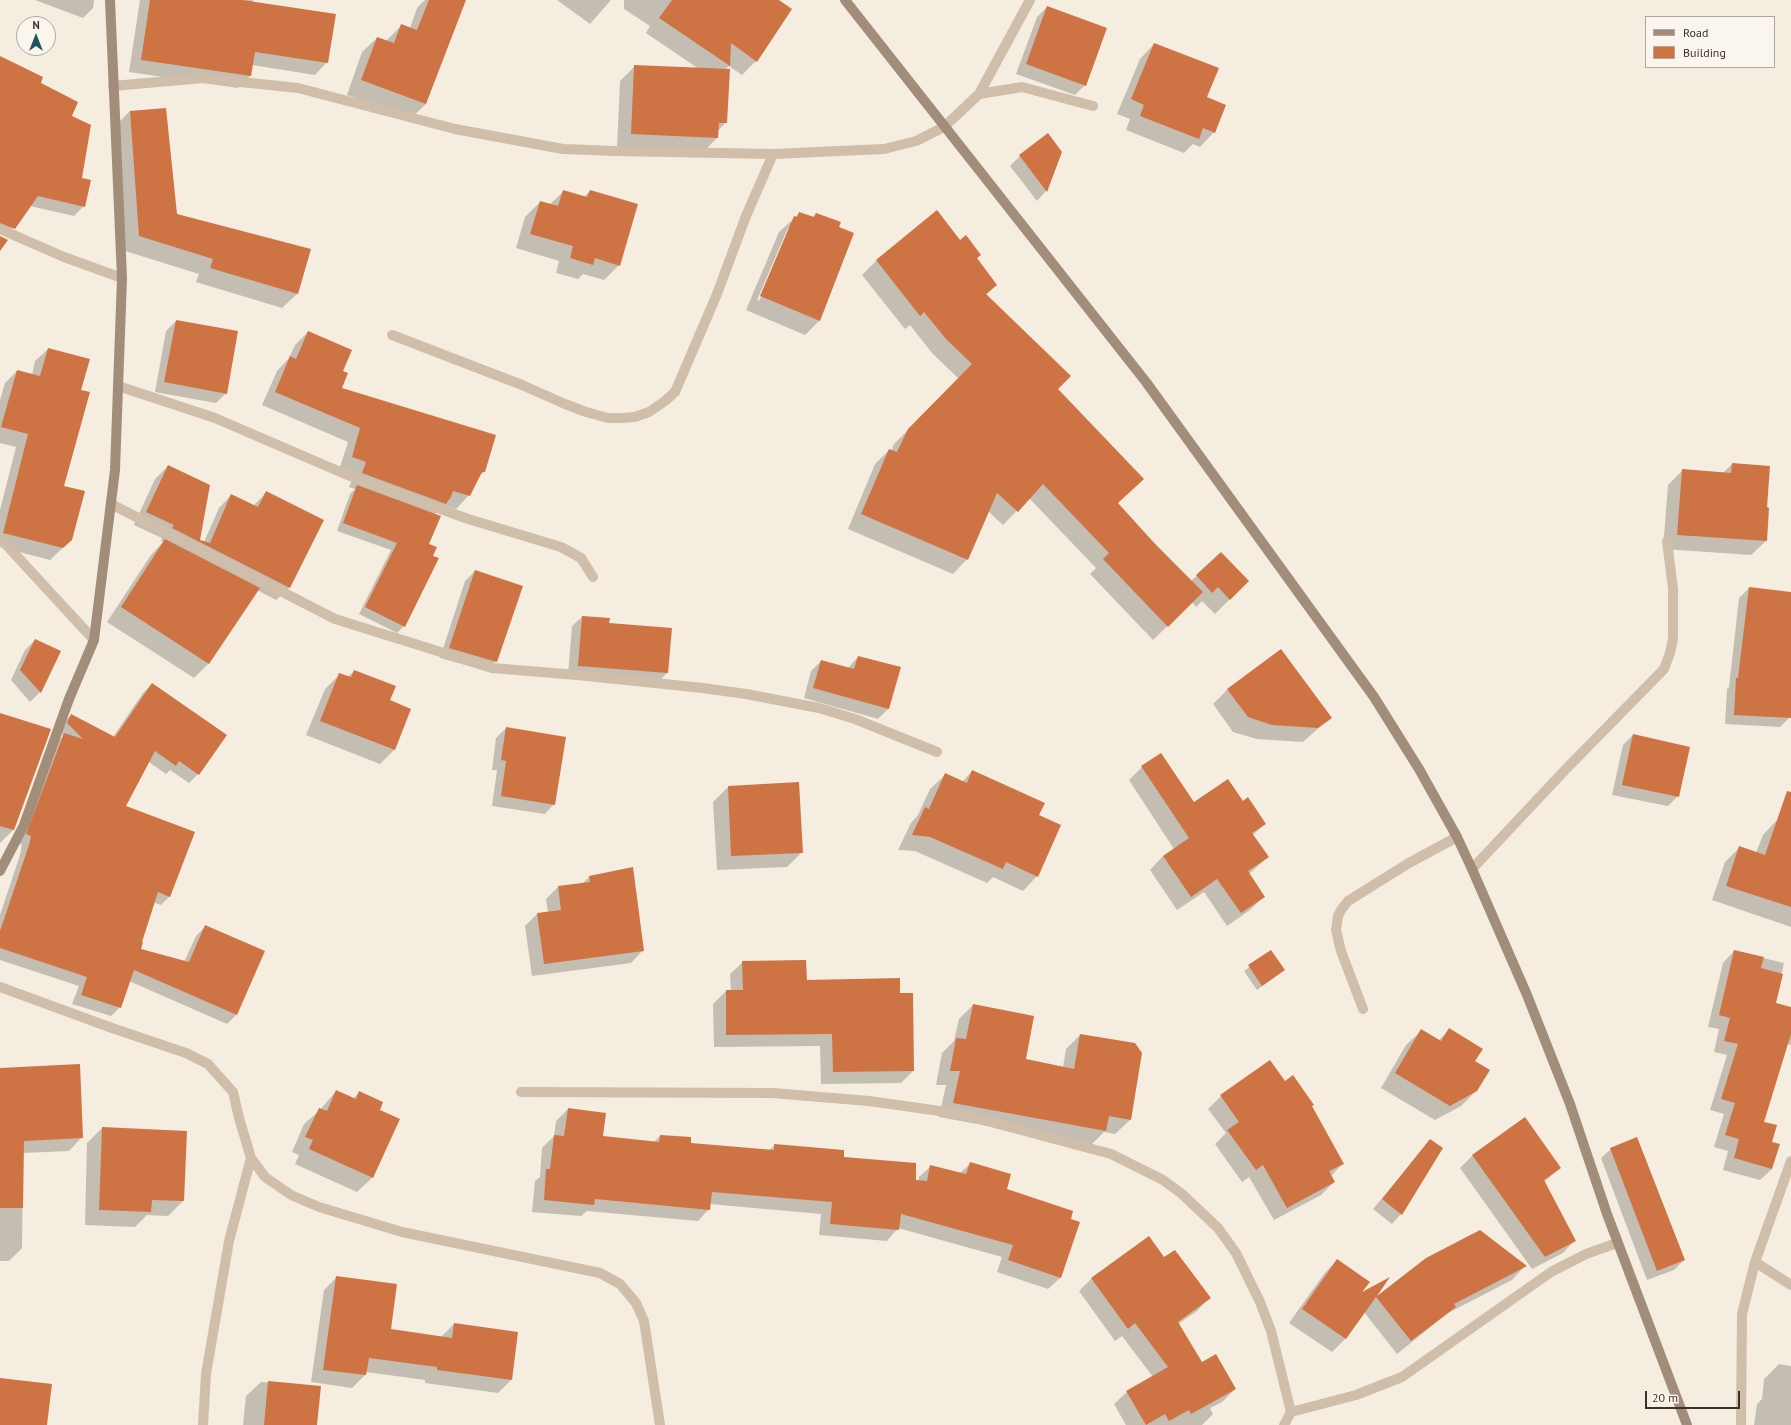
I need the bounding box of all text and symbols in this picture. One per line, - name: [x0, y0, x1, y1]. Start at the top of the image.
- north arrow: [16, 16, 56, 56]
- legend: [1645, 16, 1775, 68]
- text: N: [32, 18, 40, 32]
- text: Road: [1683, 25, 1708, 40]
- text: Building: [1683, 45, 1726, 60]
- scale bar: [1647, 1383, 1742, 1409]
- text: 20 m: [1652, 1390, 1678, 1405]

